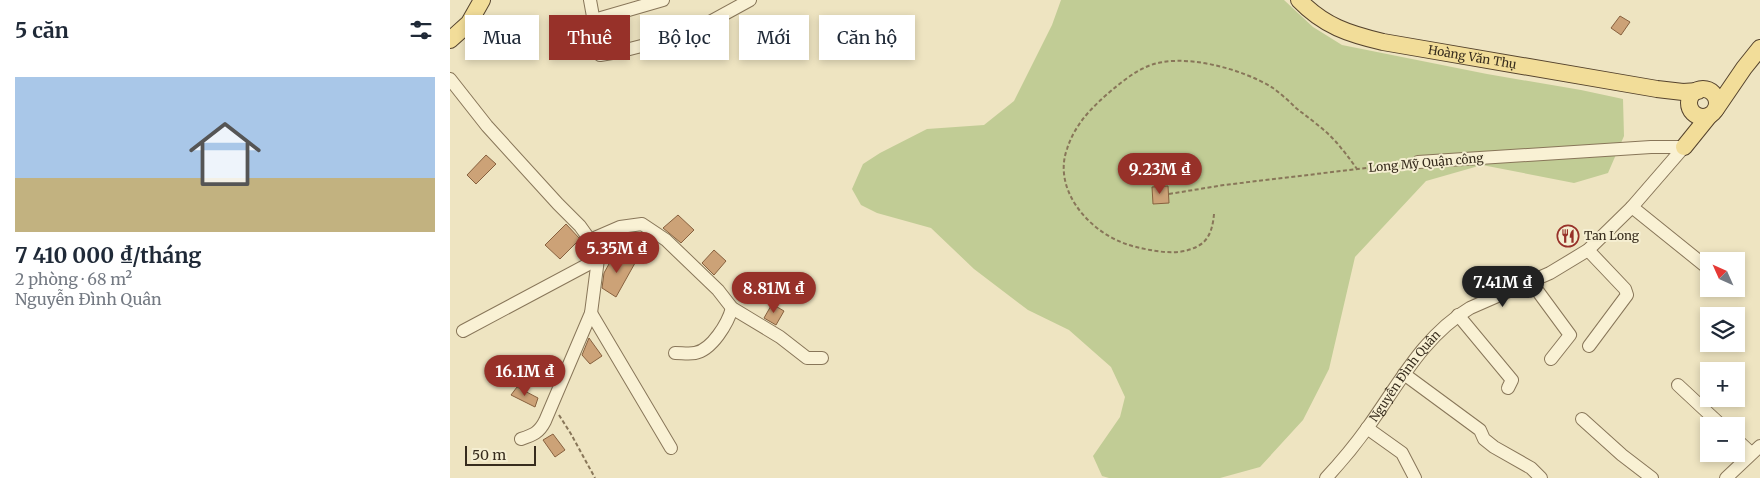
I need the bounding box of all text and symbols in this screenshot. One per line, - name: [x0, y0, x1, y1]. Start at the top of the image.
- chip: Mua: [465, 15, 539, 60]
- chip: Thuê: [549, 15, 630, 60]
- chip: Bộ lọc: [640, 15, 729, 60]
- chip: Mới: [739, 15, 809, 60]
- chip: Căn hộ: [819, 15, 915, 60]
- icon: filters: [407, 16, 435, 44]
- text: 5 căn: [15, 17, 69, 44]
- street label: Hoàng Văn Thụ: [1427, 42, 1518, 72]
- icon: home: [180, 109, 270, 199]
- street label: Long Mỹ Quận công: [1368, 150, 1485, 175]
- pin: 9.23M ₫: [1114, 152, 1206, 195]
- text: 9.23M ₫: [1129, 159, 1191, 179]
- restaurant icon: Tan Long: [1556, 224, 1580, 248]
- place label: Tan Long: [1584, 228, 1640, 243]
- pin: 5.35M ₫: [571, 232, 663, 274]
- text: 5.35M ₫: [586, 238, 648, 258]
- text: 7 410 000 ₫/tháng: [15, 242, 201, 269]
- north arrow: [1700, 252, 1745, 298]
- map controls: [1700, 252, 1745, 462]
- pin: 7.41M ₫: [1457, 266, 1549, 308]
- text: 2 phòng · 68 m²: [15, 269, 132, 289]
- pin: 8.81M ₫: [728, 272, 820, 314]
- text: 7.41M ₫: [1473, 272, 1533, 292]
- text: 8.81M ₫: [743, 278, 805, 298]
- text: Nguyễn Đình Quân: [15, 289, 162, 309]
- button: layers: [1700, 307, 1745, 352]
- street label: Nguyễn Đình Quân: [1366, 327, 1443, 425]
- pin: 16.1M ₫: [479, 354, 571, 397]
- text: 16.1M ₫: [495, 361, 555, 381]
- button: +: [1700, 362, 1745, 407]
- button: −: [1700, 417, 1745, 462]
- scale bar: [465, 443, 536, 466]
- text: 50 m: [472, 446, 506, 464]

